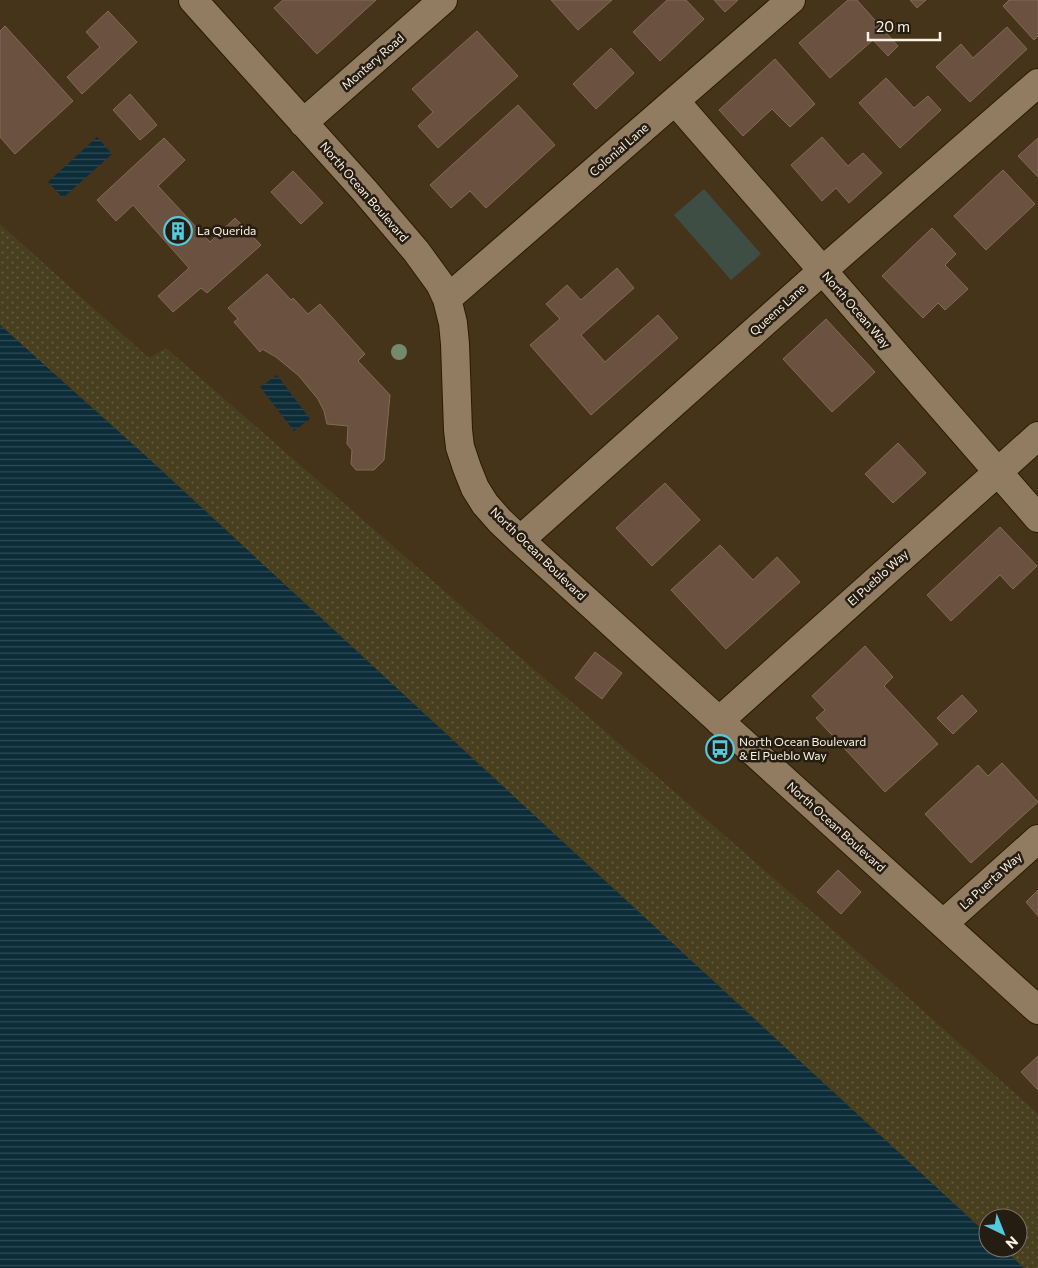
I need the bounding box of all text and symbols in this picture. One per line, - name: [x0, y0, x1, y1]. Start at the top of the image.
- scale bar: [868, 10, 940, 42]
- text: 20 m: [876, 17, 910, 35]
- street label: Montery Road: [338, 30, 406, 92]
- street label: Colonial Lane: [586, 120, 651, 179]
- street label: North Ocean Boulevard: [318, 139, 412, 244]
- building icon: La Querida: [163, 216, 193, 246]
- place label: La Querida: [197, 223, 256, 237]
- street label: North Ocean Way: [820, 268, 894, 350]
- street label: Queens Lane: [747, 281, 808, 338]
- street label: North Ocean Boulevard: [488, 504, 589, 603]
- street label: El Pueblo Way: [844, 546, 910, 608]
- bus stop icon: North Ocean Boulevard & El Pueblo Way: [705, 734, 735, 764]
- place label: North Ocean Boulevard & El Pueblo Way: [739, 734, 866, 762]
- street label: North Ocean Boulevard: [785, 778, 889, 874]
- street label: La Puerta Way: [957, 849, 1024, 912]
- north arrow: [978, 1208, 1028, 1258]
- text: N: [1003, 1233, 1022, 1253]

